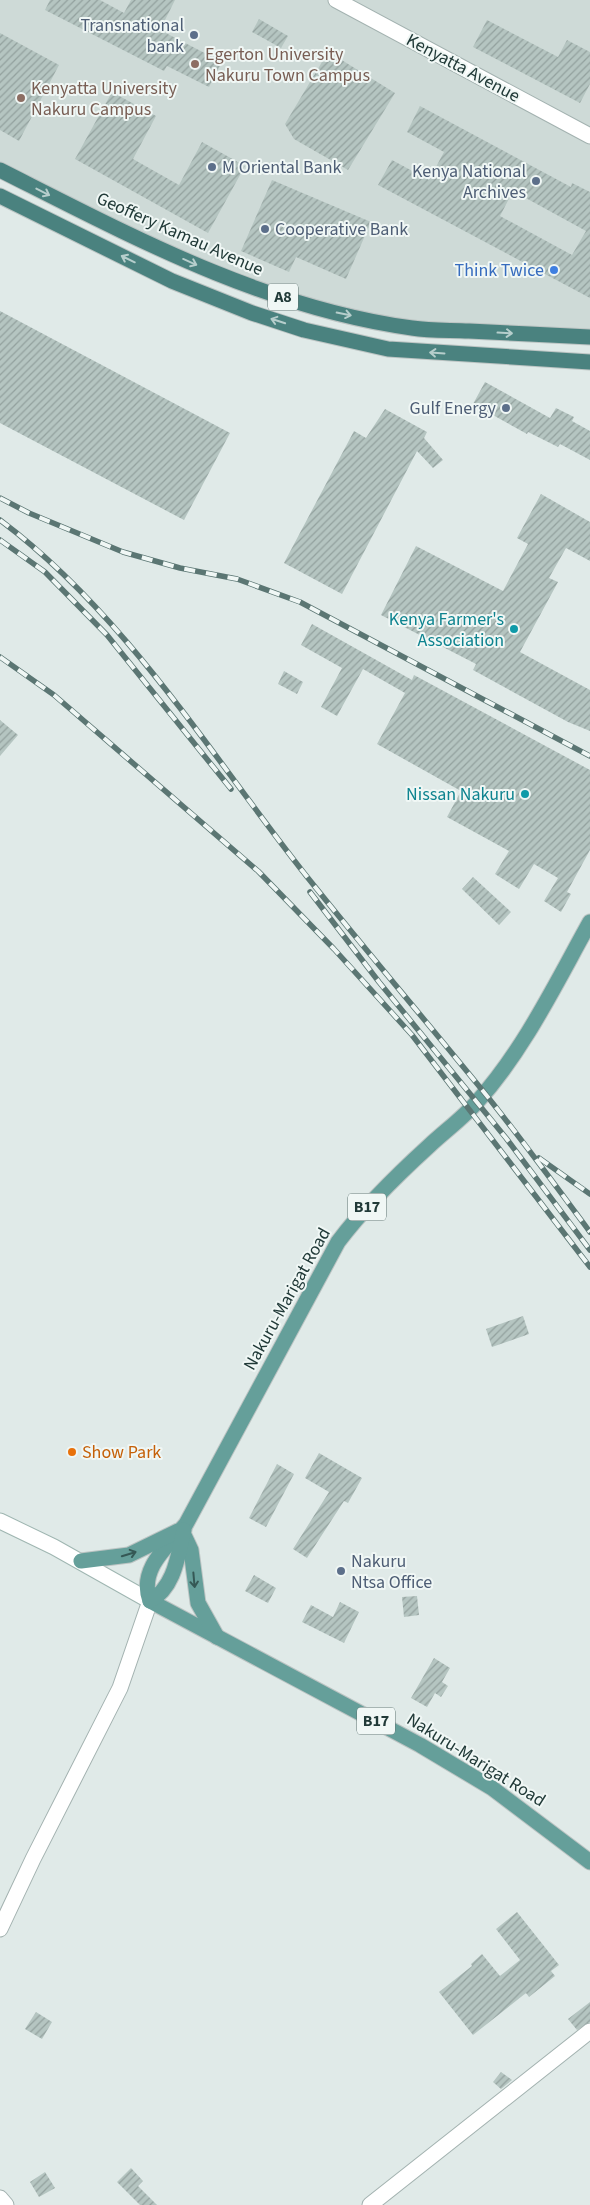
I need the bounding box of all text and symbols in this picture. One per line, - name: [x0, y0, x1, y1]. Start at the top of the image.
- place label: Transnational bank: [80, 13, 184, 59]
- street label: Kenyatta Avenue: [402, 28, 524, 109]
- marker: Transnational bank: [188, 29, 200, 41]
- place label: Egerton University Nakuru Town Campus: [205, 42, 370, 88]
- marker: Egerton University Nakuru Town Campus: [189, 58, 201, 70]
- place label: Kenyatta University Nakuru Campus: [31, 76, 177, 122]
- marker: Kenyatta University Nakuru Campus: [15, 92, 27, 104]
- place label: M Oriental Bank: [222, 155, 342, 180]
- place label: Kenya National Archives: [412, 159, 526, 205]
- marker: M Oriental Bank: [206, 161, 218, 173]
- marker: Kenya National Archives: [530, 175, 542, 187]
- street label: Geoffery Kamau Avenue: [93, 186, 267, 282]
- one-way arrow: [36, 187, 51, 197]
- place label: Cooperative Bank: [275, 217, 408, 242]
- marker: Cooperative Bank: [259, 223, 271, 235]
- one-way arrow: [120, 254, 135, 264]
- one-way arrow: [182, 257, 197, 267]
- place label: Think Twice: [455, 258, 544, 283]
- marker: Think Twice: [548, 264, 560, 276]
- road number: A8: [268, 284, 298, 310]
- one-way arrow: [335, 310, 351, 320]
- one-way arrow: [270, 316, 286, 325]
- one-way arrow: [496, 328, 512, 337]
- one-way arrow: [429, 348, 445, 357]
- place label: Gulf Energy: [410, 396, 497, 421]
- marker: Gulf Energy: [500, 402, 512, 414]
- place label: Kenya Farmer's Association: [389, 607, 504, 653]
- marker: Kenya Farmer's Association: [508, 623, 520, 635]
- place label: Nissan Nakuru: [406, 782, 515, 807]
- marker: Nissan Nakuru: [519, 788, 531, 800]
- road number: B17: [348, 1194, 386, 1220]
- street label: Nakuru-Marigat Road: [237, 1223, 337, 1375]
- place label: Show Park: [82, 1440, 161, 1465]
- marker: Show Park: [66, 1446, 78, 1458]
- one-way arrow: [121, 1549, 137, 1559]
- place label: Nakuru Ntsa Office: [351, 1549, 432, 1595]
- marker: Nakuru Ntsa Office: [335, 1565, 347, 1577]
- one-way arrow: [189, 1572, 199, 1588]
- street label: Nakuru-Marigat Road: [402, 1707, 550, 1813]
- road number: B17: [357, 1708, 395, 1734]

